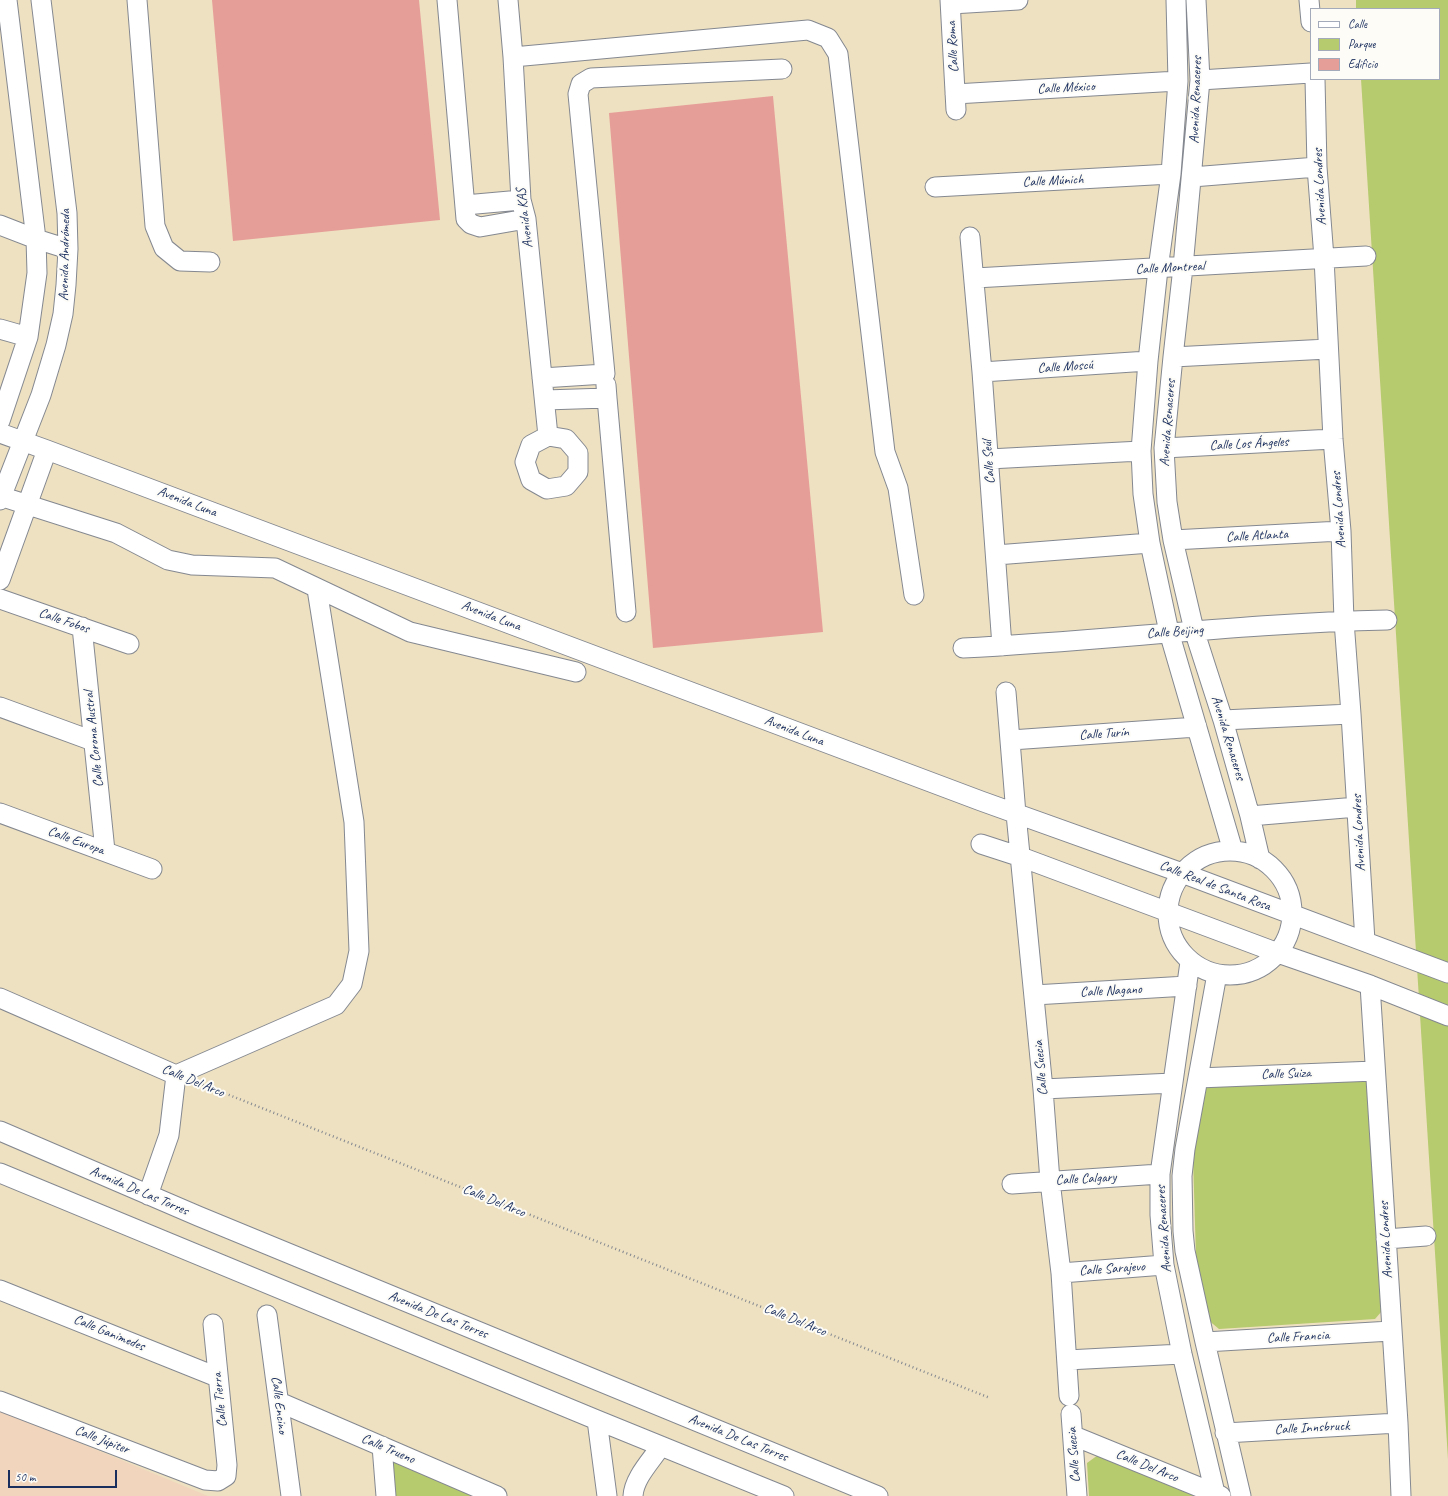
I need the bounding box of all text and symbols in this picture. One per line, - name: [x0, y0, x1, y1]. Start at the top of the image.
- legend: [1310, 8, 1440, 80]
- text: Calle: [1348, 16, 1367, 32]
- street label: Calle Roma: [943, 21, 963, 73]
- text: Parque: [1348, 36, 1376, 52]
- street label: Avenida Renaceres: [1186, 56, 1206, 144]
- text: Edificio: [1348, 56, 1378, 72]
- street label: Calle México: [1037, 78, 1095, 98]
- street label: Avenida Londres: [1310, 148, 1330, 226]
- street label: Calle Múnich: [1022, 171, 1084, 191]
- street label: Avenida KAS: [513, 187, 537, 249]
- street label: Avenida Andrómeda: [56, 209, 74, 301]
- street label: Calle Montreal: [1135, 258, 1205, 278]
- street label: Calle Moscú: [1037, 357, 1093, 377]
- street label: Avenida Renaceres: [1157, 379, 1179, 467]
- street label: Calle Los Ángeles: [1209, 434, 1289, 454]
- street label: Calle Seúl: [979, 439, 999, 485]
- street label: Avenida Londres: [1328, 471, 1350, 549]
- street label: Avenida Luna: [155, 483, 219, 521]
- street label: Calle Atlanta: [1226, 526, 1288, 546]
- street label: Avenida Luna: [459, 597, 523, 635]
- street label: Calle Fobos: [37, 605, 91, 637]
- street label: Calle Beijing: [1146, 622, 1204, 642]
- street label: Calle Corona Austral: [81, 690, 107, 788]
- street label: Avenida Renaceres: [1207, 694, 1249, 782]
- street label: Avenida Luna: [762, 712, 826, 750]
- street label: Calle Turín: [1079, 724, 1129, 744]
- street label: Avenida Londres: [1349, 794, 1369, 872]
- street label: Calle Europa: [45, 823, 107, 859]
- street label: Calle Real de Santa Rosa: [1157, 857, 1273, 915]
- street label: Calle Nagano: [1080, 981, 1142, 1001]
- street label: Calle Suecia: [1030, 1040, 1052, 1096]
- street label: Calle Del Arco: [159, 1061, 227, 1101]
- street label: Calle Suiza: [1261, 1065, 1311, 1083]
- street label: Avenida De Las Torres: [87, 1163, 191, 1219]
- street label: Calle Calgary: [1055, 1169, 1117, 1189]
- street label: Calle Del Arco: [460, 1181, 528, 1221]
- street label: Avenida Renaceres: [1153, 1185, 1175, 1273]
- street label: Avenida Londres: [1376, 1201, 1396, 1279]
- street label: Calle Sarajevo: [1079, 1258, 1145, 1280]
- street label: Avenida De Las Torres: [386, 1287, 490, 1343]
- street label: Calle Del Arco: [761, 1300, 829, 1340]
- street label: Calle Ganimedes: [71, 1311, 147, 1355]
- street label: Calle Francia: [1266, 1327, 1330, 1347]
- street label: Calle Tierra: [209, 1372, 231, 1428]
- street label: Calle Encino: [267, 1375, 291, 1435]
- street label: Avenida De Las Torres: [686, 1410, 790, 1466]
- street label: Calle Innsbruck: [1274, 1418, 1350, 1438]
- street label: Calle Júpiter: [72, 1422, 132, 1458]
- street label: Calle Suecia: [1064, 1427, 1084, 1483]
- street label: Calle Trueno: [359, 1430, 417, 1468]
- street label: Calle Del Arco: [1113, 1446, 1181, 1486]
- scale bar: [10, 1462, 119, 1488]
- text: 50 m: [15, 1469, 35, 1485]

